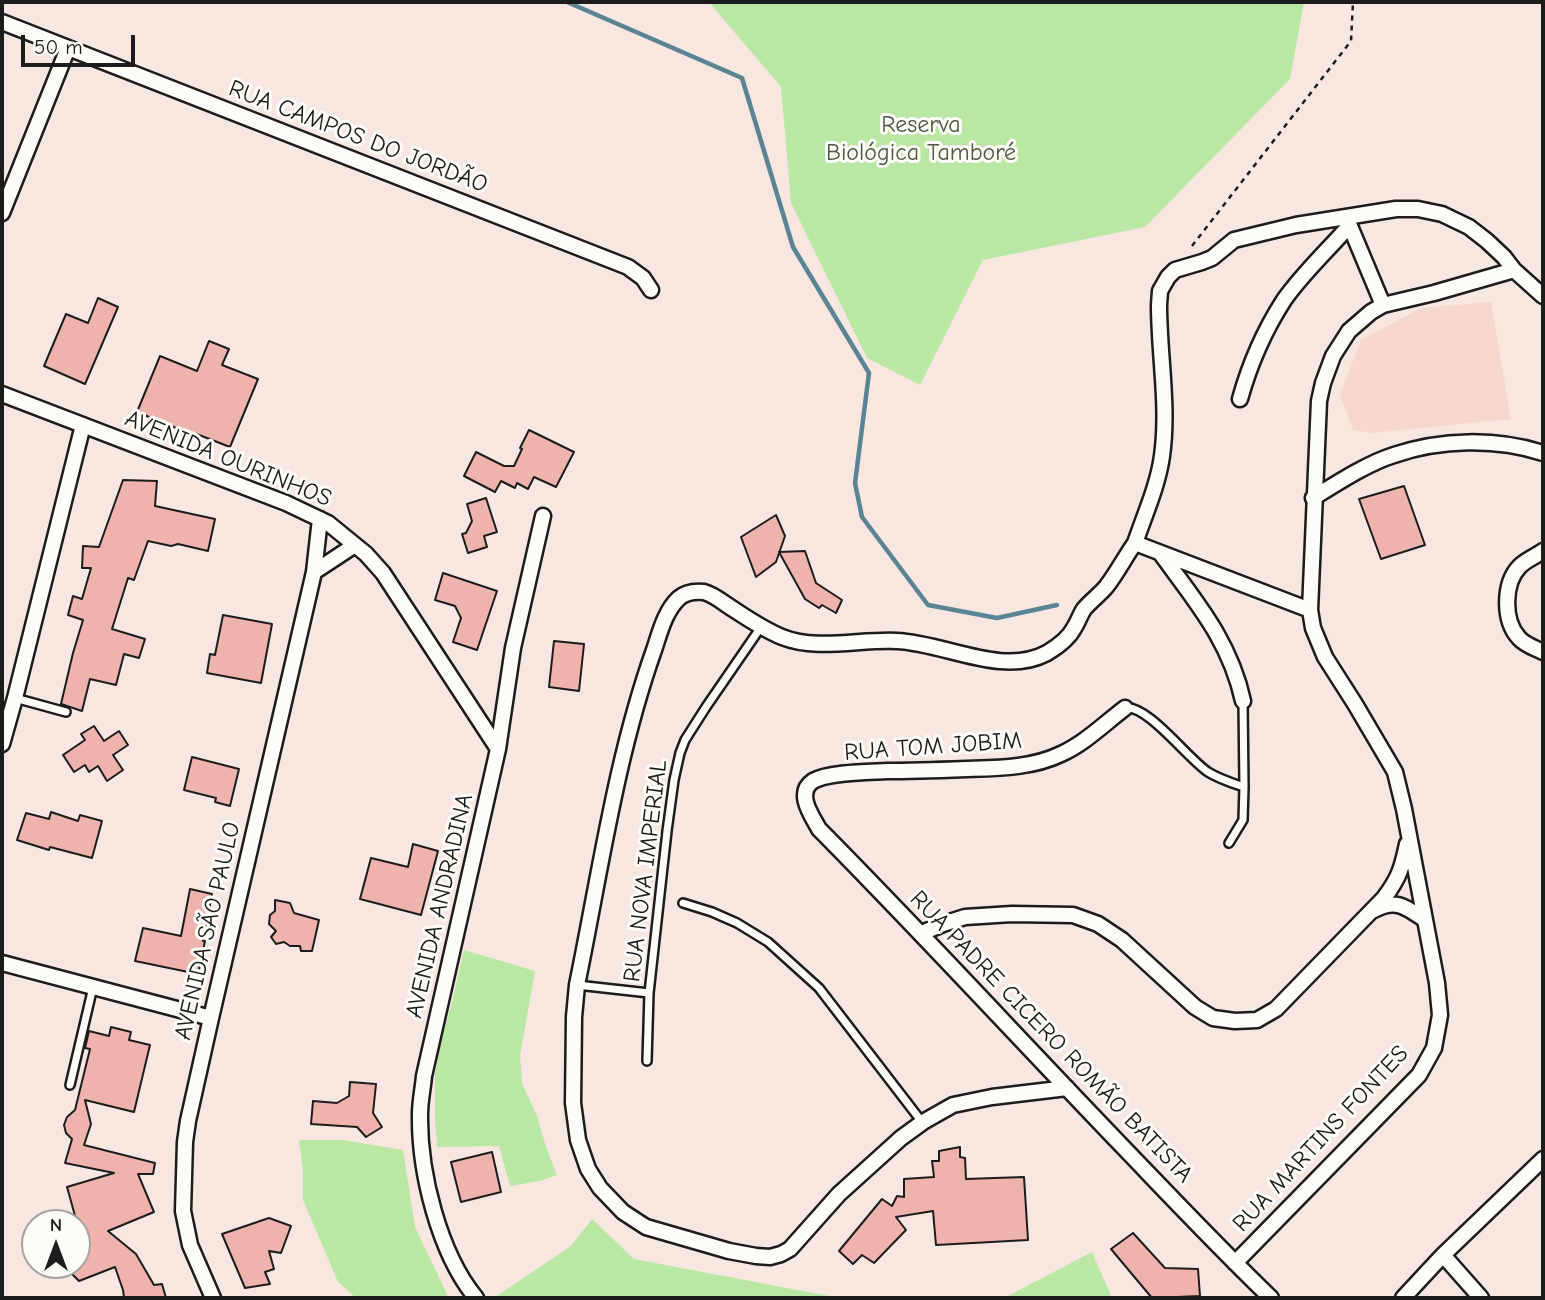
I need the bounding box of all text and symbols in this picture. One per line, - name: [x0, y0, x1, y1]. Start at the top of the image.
- scale bar: [24, 21, 138, 65]
- text: 50 m: [34, 35, 83, 59]
- street label: RUA CAMPOS DO JORDÃO: [224, 74, 492, 200]
- park label: Reserva Biológica Tamboré: [826, 111, 1016, 167]
- street label: AVENIDA OURINHOS: [121, 404, 335, 514]
- street label: RUA TOM JOBIM: [843, 726, 1023, 768]
- street label: RUA NOVA IMPERIAL: [618, 758, 674, 984]
- street label: AVENIDA ANDRADINA: [400, 791, 480, 1021]
- street label: AVENIDA SÃO PAULO: [169, 819, 247, 1043]
- street label: RUA PADRE CICERO ROMÃO BATISTA: [903, 885, 1199, 1189]
- street label: RUA MARTINS FONTES: [1227, 1040, 1415, 1238]
- north arrow: [21, 1209, 91, 1279]
- text: N: [50, 1214, 62, 1236]

